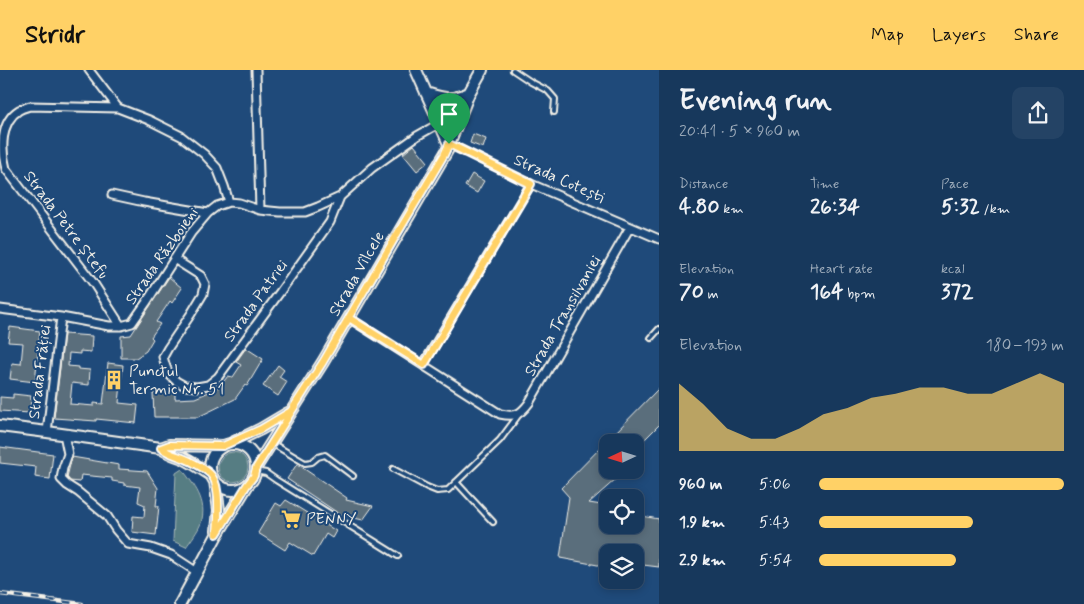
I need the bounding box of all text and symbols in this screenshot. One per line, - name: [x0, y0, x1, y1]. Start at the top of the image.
- text: Stridr: [25, 20, 85, 51]
- text: Map: [871, 23, 904, 47]
- text: Layers: [932, 23, 986, 47]
- text: Share: [1014, 23, 1059, 47]
- text: Evening run: [679, 83, 832, 120]
- button: share: [1012, 87, 1064, 139]
- pin: [428, 93, 470, 144]
- icon: arrive: [435, 100, 463, 128]
- text: 20:41 · 5 × 960 m: [679, 121, 800, 142]
- street label: Strada Cotești: [510, 150, 608, 208]
- street label: Strada Petre Ștefu: [19, 167, 113, 283]
- text: Distance: [679, 175, 728, 193]
- text: Time: [810, 175, 839, 193]
- text: Pace: [941, 175, 969, 193]
- text: 4.80: [679, 193, 719, 221]
- text: 26:34: [810, 193, 860, 221]
- text: 5:32: [941, 193, 980, 221]
- text: km: [719, 200, 744, 218]
- text: /km: [980, 200, 1010, 218]
- street label: Strada Războieni: [121, 203, 204, 309]
- street label: Strada Vîlcele: [324, 228, 390, 320]
- street label: Strada Transilvaniei: [520, 252, 606, 380]
- street label: Strada Patriei: [219, 256, 293, 346]
- text: Elevation: [679, 260, 734, 278]
- text: Heart rate: [810, 260, 873, 278]
- text: kcal: [941, 260, 965, 278]
- text: 70: [679, 278, 704, 306]
- text: 164: [810, 278, 843, 306]
- text: 372: [941, 278, 974, 306]
- text: m: [704, 285, 719, 303]
- text: bpm: [843, 285, 875, 303]
- street label: Strada Frăției: [24, 324, 56, 420]
- text: Elevation: [679, 335, 742, 356]
- text: 180–193 m: [986, 335, 1064, 356]
- place label: Punctul Termic Nr. 51: [129, 361, 224, 400]
- building icon: Punctul Termic Nr. 51: [103, 369, 125, 391]
- north arrow: [599, 434, 644, 479]
- map controls: [599, 434, 644, 589]
- text: 960 m: [679, 474, 722, 495]
- text: 5:06: [759, 474, 791, 495]
- button: locate: [599, 489, 644, 534]
- supermarket icon: PENNY: [280, 508, 302, 530]
- place label: PENNY: [306, 509, 357, 530]
- text: 1.9 km: [679, 512, 725, 533]
- text: 5:43: [759, 512, 789, 533]
- button: layers: [599, 544, 644, 589]
- text: 2.9 km: [679, 550, 726, 571]
- text: 5:54: [759, 550, 792, 571]

